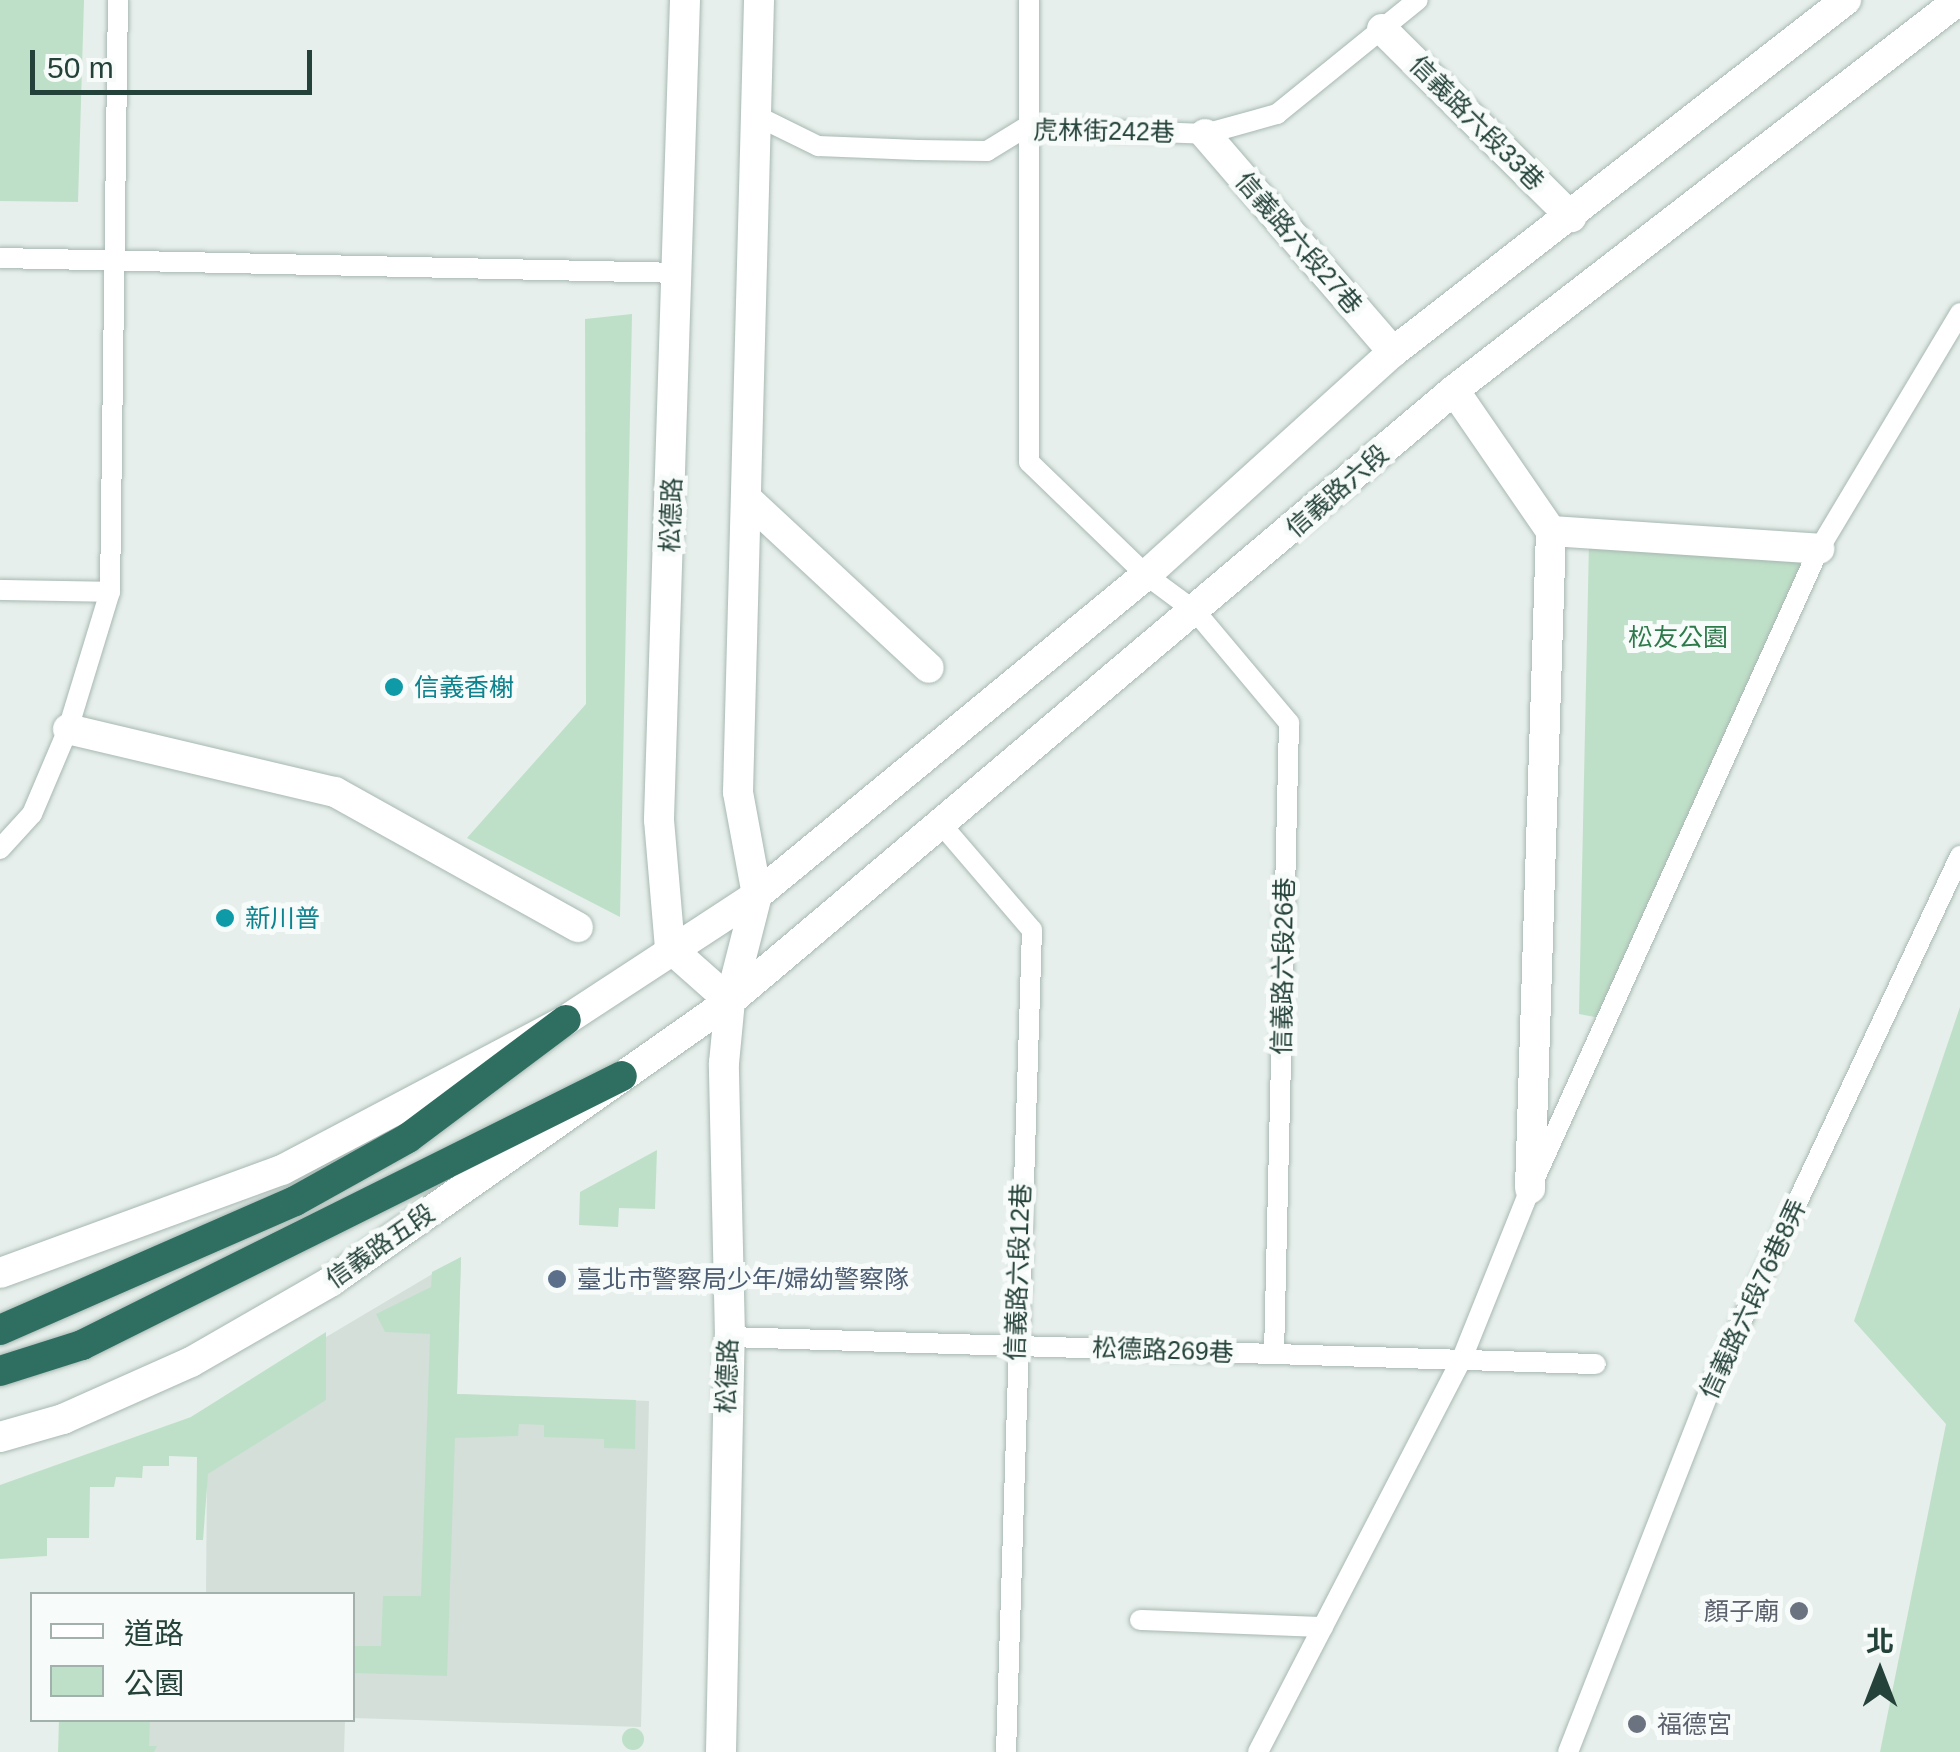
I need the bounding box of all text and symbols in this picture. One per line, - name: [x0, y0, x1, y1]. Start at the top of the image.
- scale bar: [35, 30, 318, 92]
- street label: 信義路六段33巷: [1404, 50, 1550, 196]
- text: 50 m: [47, 51, 114, 84]
- street label: 虎林街242巷: [1033, 115, 1175, 147]
- street label: 信義路六段27巷: [1229, 166, 1369, 320]
- street label: 信義路六段: [1280, 439, 1394, 543]
- street label: 松德路: [655, 477, 687, 553]
- park label: 松友公園: [1628, 622, 1728, 652]
- place label: 信義香榭: [414, 672, 514, 702]
- marker: 信義香榭: [383, 676, 405, 698]
- street label: 信義路六段26巷: [1266, 877, 1300, 1055]
- place label: 新川普: [245, 903, 320, 933]
- marker: 新川普: [214, 907, 236, 929]
- street label: 信義路六段12巷: [1000, 1183, 1036, 1361]
- street label: 信義路六段76巷8弄: [1694, 1194, 1812, 1404]
- street label: 信義路五段: [320, 1198, 440, 1294]
- place label: 臺北市警察局少年/婦幼警察隊: [577, 1264, 909, 1294]
- marker: 臺北市警察局少年/婦幼警察隊: [546, 1268, 568, 1290]
- street label: 松德路269巷: [1092, 1333, 1234, 1367]
- street label: 松德路: [711, 1338, 743, 1414]
- legend: [30, 1592, 355, 1722]
- place label: 顏子廟: [1704, 1596, 1779, 1626]
- marker: 顏子廟: [1788, 1600, 1810, 1622]
- text: 道路: [124, 1617, 184, 1650]
- north arrow: [1830, 1622, 1930, 1722]
- text: 北: [1866, 1626, 1894, 1657]
- text: 公園: [124, 1667, 184, 1700]
- place label: 福德宮: [1657, 1709, 1732, 1739]
- marker: 福德宮: [1626, 1713, 1648, 1735]

